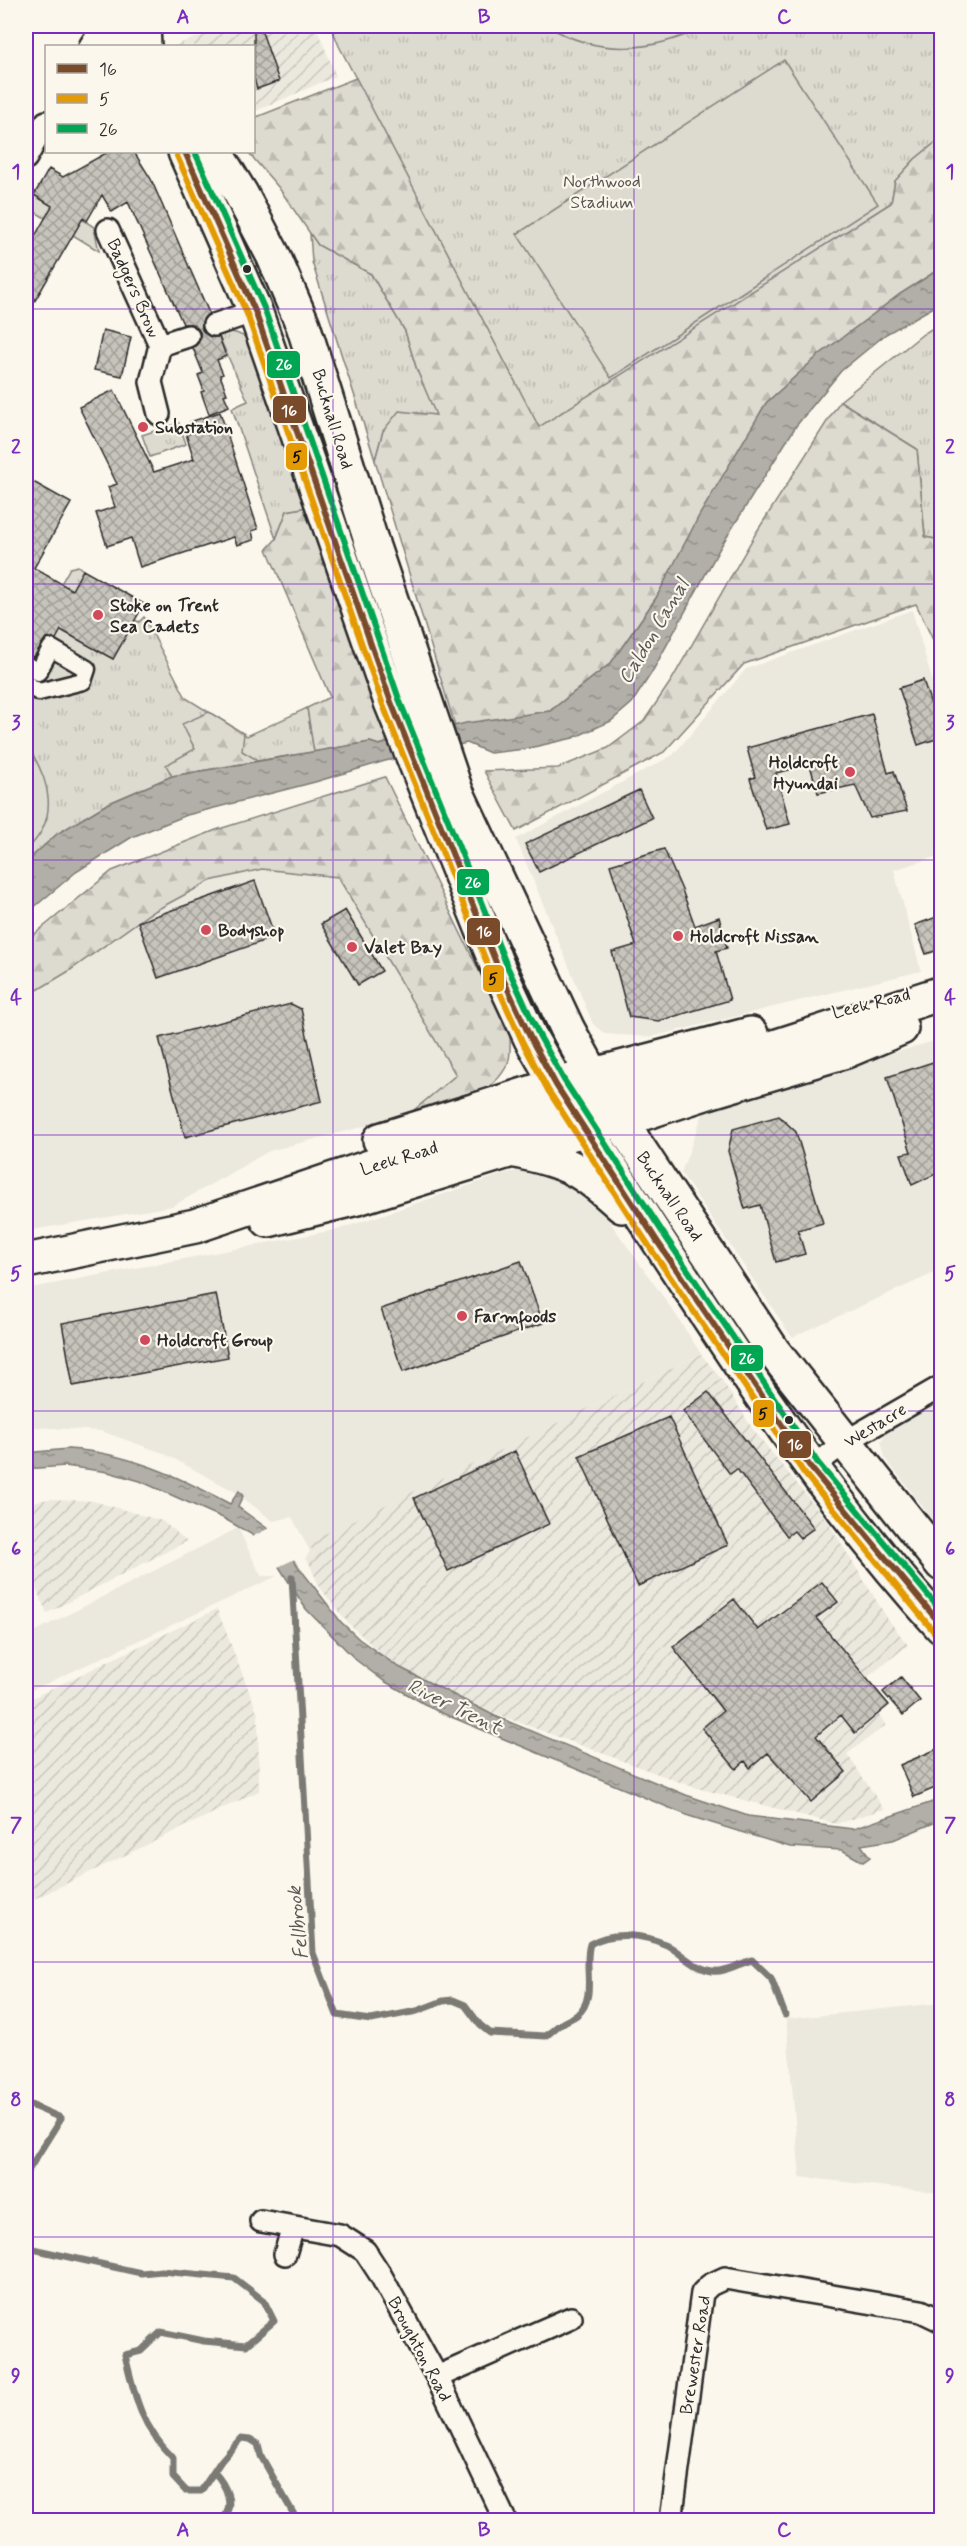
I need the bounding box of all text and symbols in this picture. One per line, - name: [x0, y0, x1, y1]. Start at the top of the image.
- text: A: [176, 4, 190, 31]
- text: B: [478, 4, 491, 31]
- text: C: [777, 4, 792, 31]
- legend: [45, 45, 255, 153]
- text: 16: [99, 58, 117, 82]
- text: 5: [99, 88, 110, 112]
- text: 26: [99, 118, 118, 142]
- text: 1: [12, 159, 20, 186]
- text: 1: [946, 159, 954, 186]
- park label: Northwood Stadium: [563, 170, 641, 215]
- street label: Badgers Brow: [100, 235, 166, 342]
- unlabelled marker: [241, 263, 253, 275]
- line badge: 26: [266, 350, 301, 379]
- text: 26: [276, 355, 292, 376]
- street label: Bucknall Road: [305, 366, 359, 472]
- line badge: 16: [272, 395, 307, 424]
- text: 16: [281, 401, 297, 422]
- place label: Substation: [155, 416, 233, 440]
- marker: Substation: [136, 420, 150, 434]
- text: 2: [11, 434, 21, 461]
- text: 2: [945, 434, 955, 461]
- line badge: 5: [285, 442, 308, 471]
- text: 5: [292, 447, 302, 468]
- water label: Caldon Canal: [612, 573, 697, 689]
- place label: Stoke on Trent Sea Cadets: [110, 594, 219, 639]
- marker: Stoke on Trent Sea Cadets: [91, 608, 105, 622]
- text: 3: [11, 710, 21, 737]
- text: 3: [945, 710, 955, 737]
- place label: Holdcroft Hyundai: [769, 751, 838, 796]
- marker: Holdcroft Hyundai: [843, 765, 857, 779]
- line badge: 26: [456, 868, 490, 896]
- text: 26: [465, 873, 481, 894]
- line badge: 16: [466, 917, 501, 946]
- place label: Bodyshop: [218, 919, 284, 943]
- text: 16: [476, 922, 492, 943]
- marker: Bodyshop: [199, 923, 213, 937]
- place label: Holdcroft Nissan: [690, 925, 820, 949]
- marker: Holdcroft Nissan: [671, 929, 685, 943]
- place label: Valet Bay: [364, 936, 442, 960]
- marker: Valet Bay: [345, 940, 359, 954]
- line badge: 5: [482, 964, 505, 993]
- text: 5: [488, 969, 498, 990]
- street label: Leek Road: [830, 983, 913, 1025]
- text: 4: [10, 985, 22, 1012]
- text: 4: [944, 985, 956, 1012]
- street label: Leek Road: [358, 1136, 441, 1182]
- street label: Bucknall Road: [630, 1147, 708, 1246]
- text: 5: [10, 1261, 22, 1288]
- text: 5: [944, 1261, 956, 1288]
- place label: Farmfoods: [474, 1305, 556, 1331]
- marker: Farmfoods: [455, 1309, 469, 1323]
- place label: Holdcroft Group: [157, 1329, 273, 1353]
- marker: Holdcroft Group: [138, 1333, 152, 1347]
- line badge: 26: [730, 1344, 764, 1372]
- text: 26: [739, 1349, 755, 1370]
- street label: Westacre: [840, 1398, 911, 1454]
- line badge: 5: [752, 1399, 775, 1428]
- text: 5: [758, 1404, 768, 1425]
- unlabelled marker: [783, 1414, 795, 1426]
- line badge: 16: [778, 1430, 812, 1459]
- text: 16: [787, 1435, 803, 1456]
- text: 6: [11, 1536, 21, 1563]
- text: 6: [945, 1536, 955, 1563]
- water label: River Trent: [402, 1673, 507, 1742]
- text: 7: [10, 1812, 22, 1839]
- text: 7: [944, 1812, 956, 1839]
- water label: Fellbrook: [281, 1883, 316, 1961]
- text: 8: [10, 2087, 22, 2114]
- text: 8: [944, 2087, 956, 2114]
- street label: Broughton Road: [381, 2293, 457, 2406]
- street label: Brewester Road: [675, 2294, 717, 2416]
- text: 9: [11, 2363, 21, 2390]
- text: 9: [945, 2363, 955, 2390]
- text: A: [176, 2517, 190, 2544]
- text: B: [478, 2517, 491, 2544]
- text: C: [777, 2517, 792, 2544]

